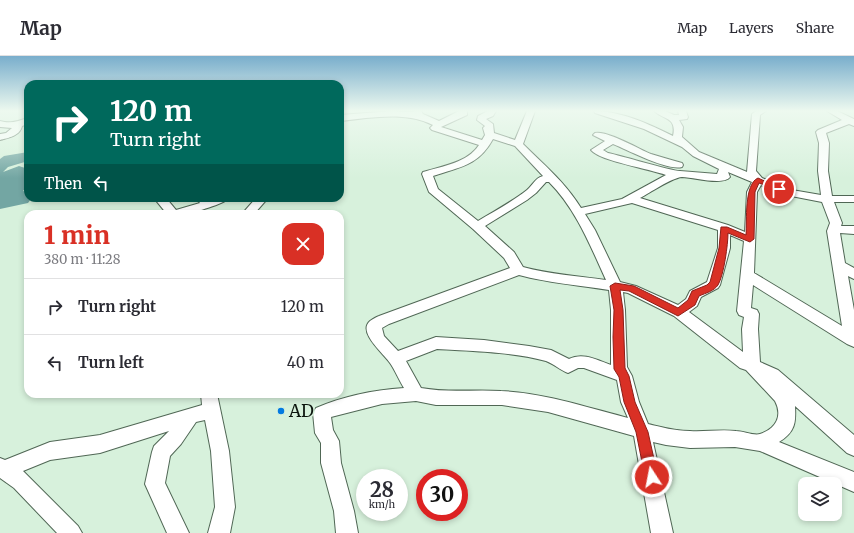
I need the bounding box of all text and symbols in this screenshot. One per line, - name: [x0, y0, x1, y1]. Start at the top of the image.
- text: Map: [20, 16, 62, 40]
- text: Map: [677, 19, 707, 37]
- text: Layers: [729, 19, 774, 37]
- text: Share: [796, 19, 834, 37]
- text: 120 m: [110, 93, 192, 129]
- icon: right: [44, 96, 96, 148]
- text: Turn right: [110, 128, 201, 151]
- icon: left: [90, 172, 112, 194]
- pin: [762, 172, 796, 206]
- text: Then: [44, 174, 82, 193]
- icon: arrive: [768, 178, 790, 200]
- text: 1 min: [44, 220, 110, 251]
- button: close: [282, 223, 324, 265]
- text: 380 m · 11:28: [44, 251, 120, 268]
- icon: right: [44, 296, 66, 318]
- text: Turn right: [78, 297, 156, 316]
- text: 120 m: [281, 297, 324, 316]
- icon: left: [44, 352, 66, 374]
- text: Turn left: [78, 353, 144, 372]
- text: 40 m: [287, 353, 324, 372]
- place label: AD: [288, 400, 314, 422]
- marker: AD: [276, 406, 286, 416]
- position arrow: [631, 456, 673, 498]
- speed limit sign: 30: [416, 469, 468, 521]
- text: 28: [370, 477, 394, 502]
- map controls: [798, 477, 842, 521]
- button: layers: [798, 477, 842, 521]
- text: km/h: [369, 498, 395, 511]

